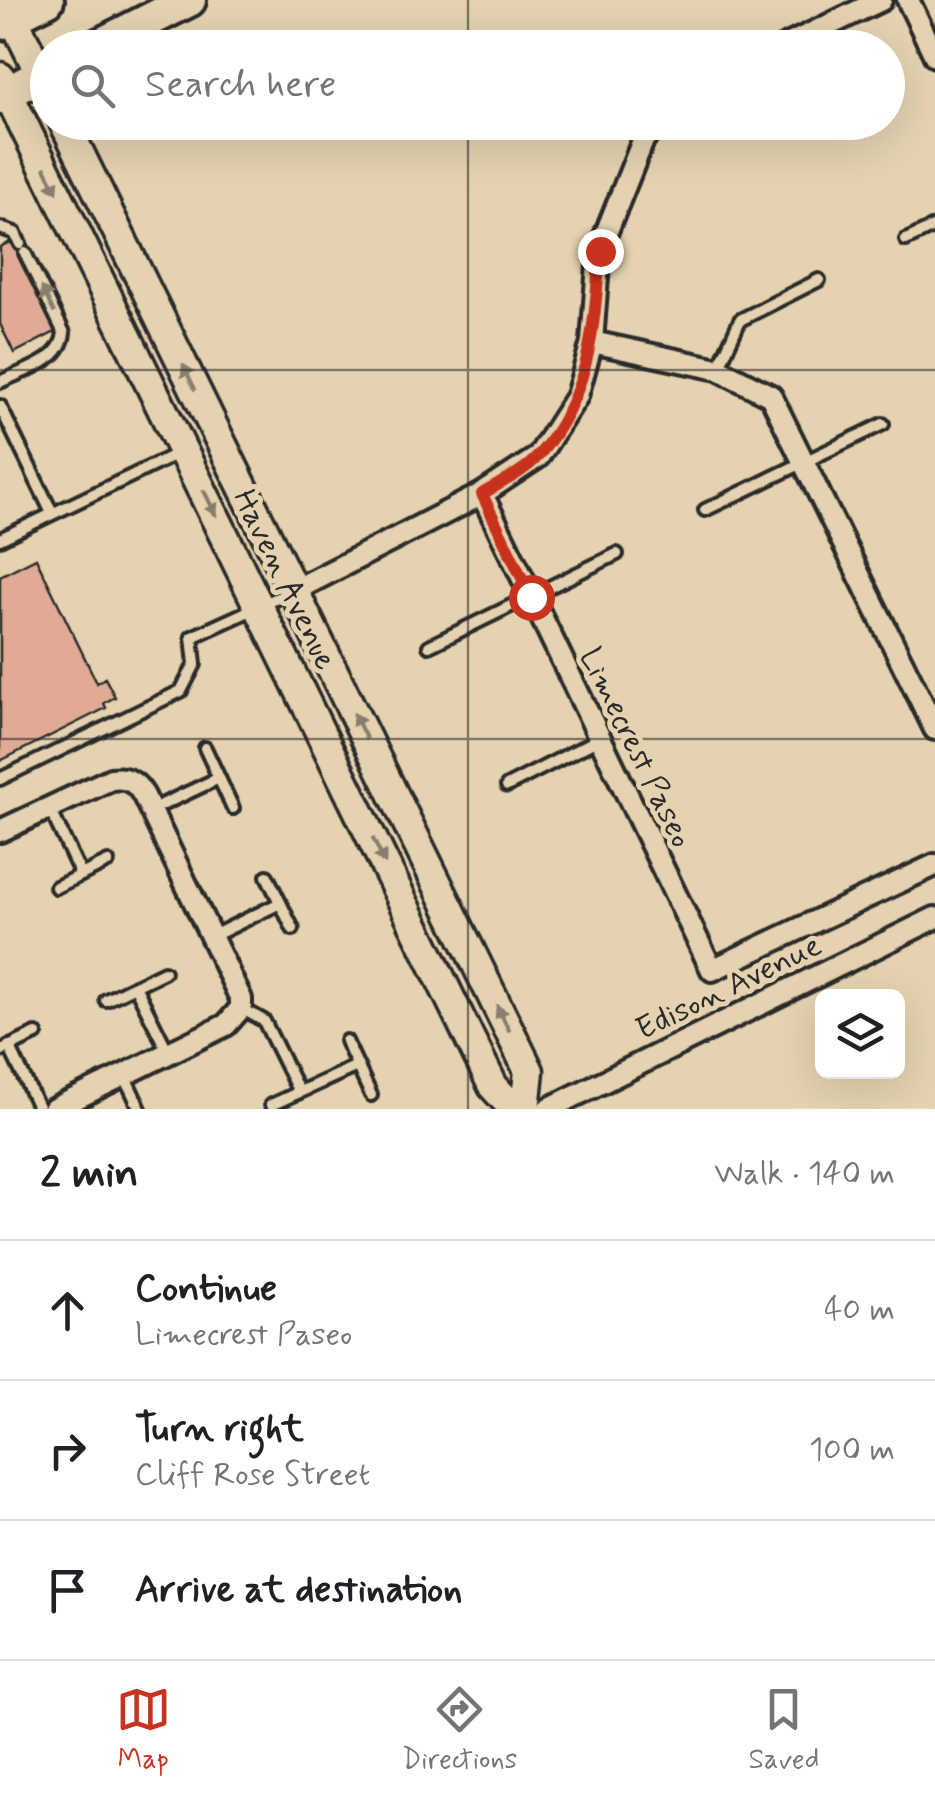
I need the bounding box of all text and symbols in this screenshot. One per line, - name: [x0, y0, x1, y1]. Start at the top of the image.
- search box: [30, 30, 905, 140]
- icon: search: [65, 58, 120, 113]
- text: Search here: [145, 61, 336, 110]
- one-way arrow: [42, 166, 59, 195]
- route end: [578, 229, 624, 275]
- one-way arrow: [40, 286, 57, 315]
- one-way arrow: [180, 363, 197, 392]
- street label: Haven Avenue: [222, 483, 346, 677]
- one-way arrow: [202, 489, 219, 518]
- route start: [509, 575, 555, 621]
- street label: Limecrest Paseo: [569, 641, 702, 855]
- one-way arrow: [351, 711, 368, 740]
- one-way arrow: [371, 837, 388, 866]
- street label: Edison Avenue: [629, 925, 829, 1051]
- map controls: [815, 989, 905, 1079]
- button: layers: [815, 989, 905, 1079]
- one-way arrow: [494, 1003, 511, 1032]
- text: 2 min: [40, 1147, 139, 1202]
- text: Walk · 140 m: [714, 1153, 895, 1195]
- text: Continue: [135, 1265, 277, 1314]
- icon: ahead: [40, 1283, 95, 1338]
- text: 40 m: [824, 1289, 895, 1331]
- text: Limecrest Paseo: [135, 1314, 352, 1356]
- text: Turn right: [135, 1405, 304, 1454]
- icon: right: [40, 1423, 95, 1478]
- text: 100 m: [809, 1429, 895, 1471]
- text: Cliff Rose Street: [135, 1454, 370, 1496]
- icon: arrive: [40, 1563, 95, 1618]
- text: Arrive at destination: [135, 1566, 462, 1615]
- tab: Map: [116, 1682, 171, 1779]
- tab: Directions: [402, 1682, 517, 1779]
- tab: Saved: [749, 1682, 819, 1779]

